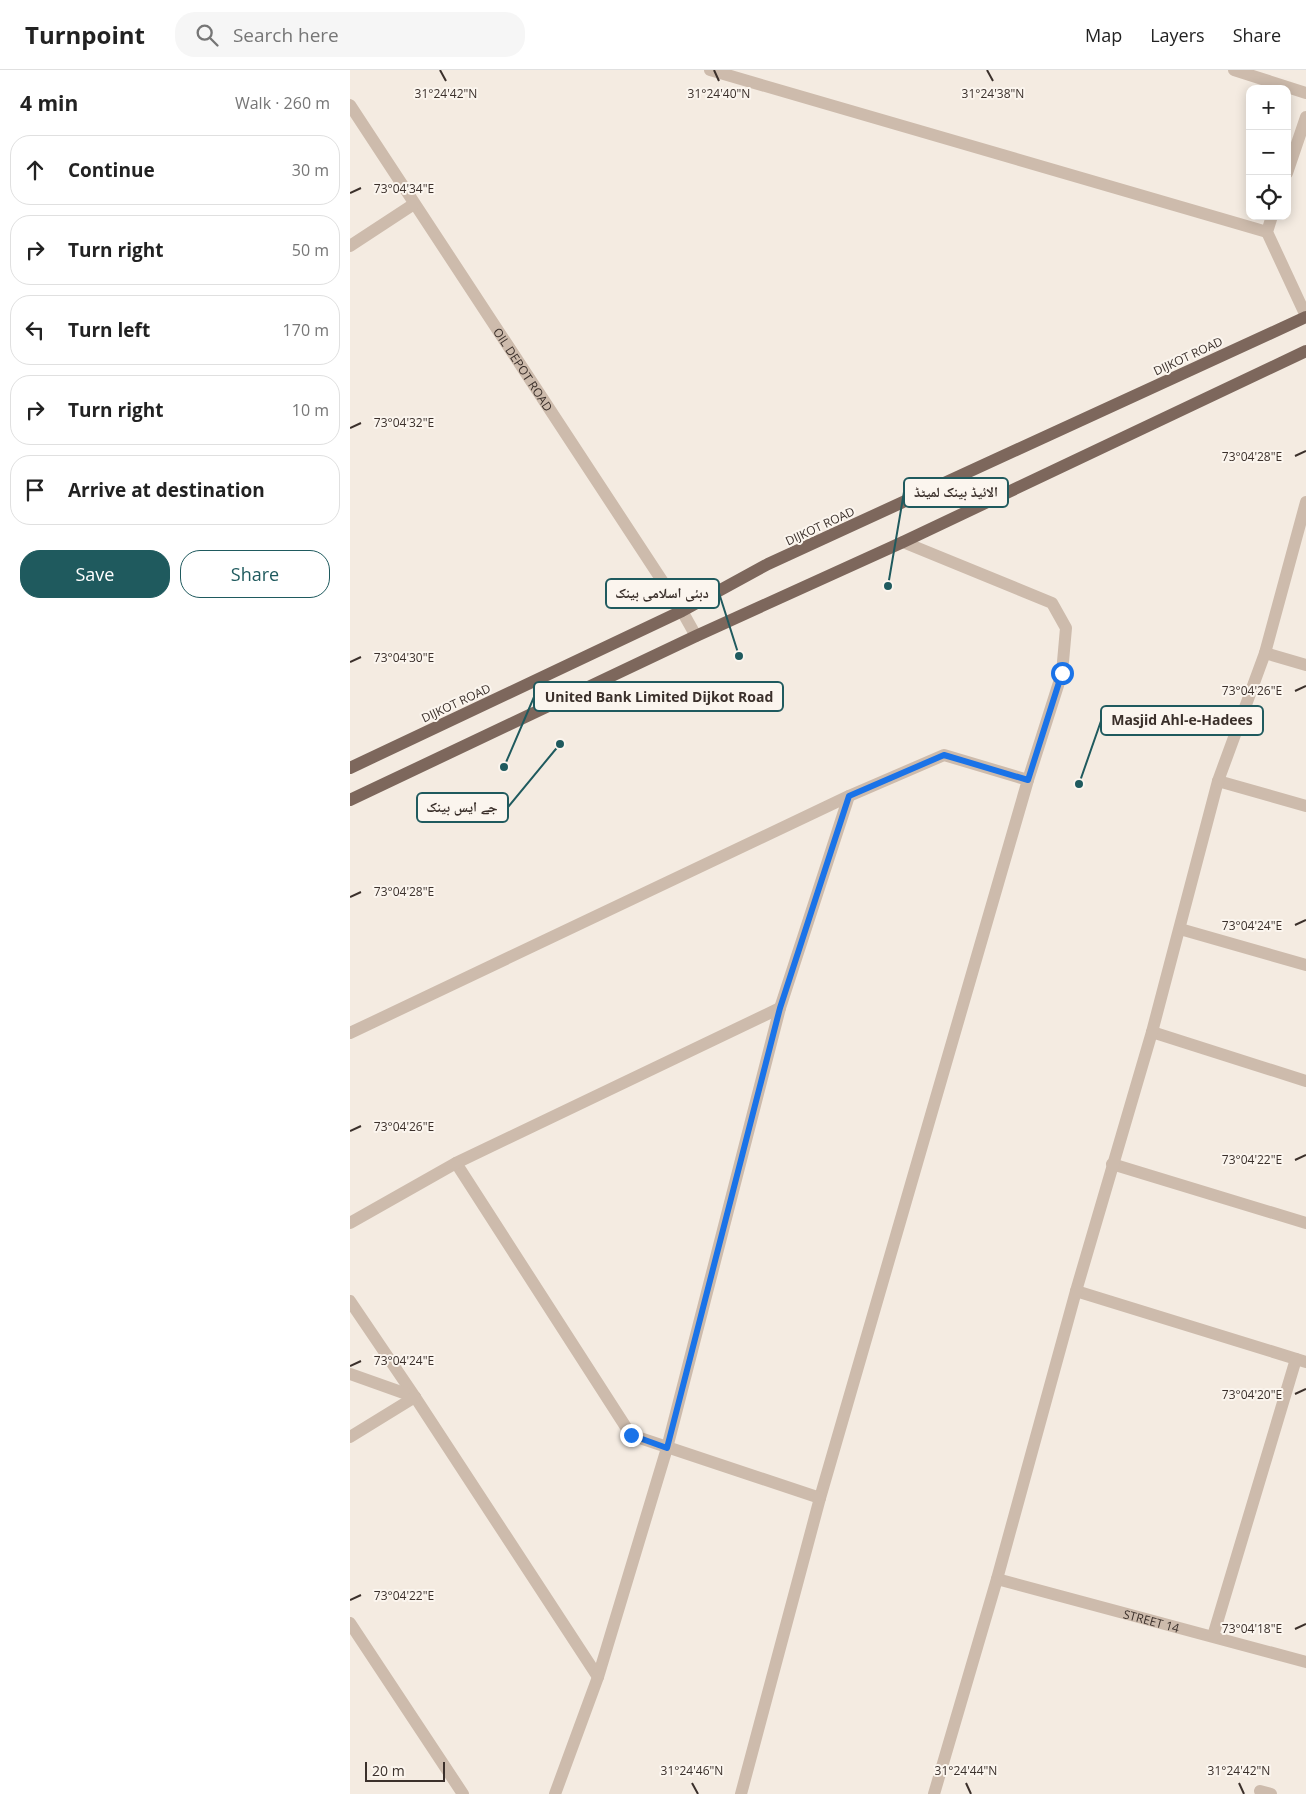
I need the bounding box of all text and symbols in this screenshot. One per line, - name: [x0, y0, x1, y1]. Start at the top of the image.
- search box: [175, 12, 525, 57]
- text: Turnpoint: [25, 18, 145, 51]
- icon: search: [193, 21, 221, 49]
- text: Search here: [233, 22, 339, 48]
- text: Map: [1085, 23, 1122, 47]
- text: Layers: [1150, 23, 1205, 47]
- text: Share: [1233, 23, 1281, 47]
- text: 31°24'42"N: [415, 85, 477, 102]
- text: 31°24'40"N: [688, 85, 750, 102]
- text: 31°24'38"N: [962, 85, 1024, 102]
- map controls: [1246, 85, 1291, 220]
- button: +: [1246, 85, 1291, 130]
- text: 4 min: [20, 89, 78, 117]
- text: Walk · 260 m: [235, 92, 330, 114]
- button: −: [1246, 130, 1291, 175]
- icon: ahead: [21, 156, 49, 184]
- text: Continue: [68, 157, 155, 183]
- text: 30 m: [292, 159, 329, 181]
- button: locate: [1246, 175, 1291, 220]
- text: 73°04'34"E: [374, 180, 434, 197]
- icon: right: [21, 236, 49, 264]
- text: Turn right: [68, 237, 163, 263]
- text: 50 m: [292, 239, 329, 261]
- icon: left: [21, 316, 49, 344]
- text: Turn left: [68, 317, 150, 343]
- text: 170 m: [283, 319, 329, 341]
- street label: OIL DEPOT ROAD: [490, 324, 557, 414]
- street label: DIJKOT ROAD: [1151, 333, 1225, 379]
- icon: right: [21, 396, 49, 424]
- text: Turn right: [68, 397, 163, 423]
- text: 10 m: [292, 399, 329, 421]
- text: 73°04'32"E: [374, 414, 434, 431]
- text: 73°04'28"E: [1222, 448, 1282, 465]
- icon: arrive: [21, 476, 49, 504]
- text: Arrive at destination: [68, 477, 265, 503]
- callout: الائیڈ بینک لمیٹڈ: [904, 478, 1008, 507]
- text: الائیڈ بینک لمیٹڈ: [914, 482, 998, 501]
- street label: DIJKOT ROAD: [783, 503, 857, 549]
- button: Save: [20, 550, 170, 598]
- button: Share: [180, 550, 330, 598]
- callout: دبئی اسلامی بینک: [606, 579, 719, 608]
- text: دبئی اسلامی بینک: [615, 583, 709, 602]
- text: 73°04'30"E: [374, 649, 434, 666]
- route start: [1051, 662, 1074, 685]
- street label: DIJKOT ROAD: [419, 680, 493, 726]
- callout: United Bank Limited Dijkot Road: [534, 682, 783, 711]
- text: 73°04'26"E: [1222, 682, 1282, 699]
- text: United Bank Limited Dijkot Road: [545, 687, 773, 706]
- callout: Masjid Ahl-e-Hadees: [1101, 706, 1263, 735]
- text: Masjid Ahl-e-Hadees: [1111, 710, 1253, 729]
- callout: جے ایس بینک: [417, 793, 508, 822]
- text: جے ایس بینک: [426, 797, 498, 816]
- text: 73°04'28"E: [374, 883, 434, 900]
- text: 73°04'24"E: [1222, 917, 1282, 934]
- text: 73°04'26"E: [374, 1118, 434, 1135]
- text: 73°04'22"E: [1222, 1151, 1282, 1168]
- text: 73°04'24"E: [374, 1352, 434, 1369]
- text: 73°04'20"E: [1222, 1386, 1282, 1403]
- route end: [620, 1424, 643, 1447]
- text: 73°04'22"E: [374, 1587, 434, 1604]
- street label: STREET 14: [1122, 1605, 1182, 1636]
- text: 73°04'18"E: [1222, 1620, 1282, 1637]
- scale bar: [365, 1759, 445, 1782]
- text: 20 m: [372, 1761, 405, 1780]
- text: 31°24'46"N: [661, 1762, 723, 1779]
- text: 31°24'44"N: [935, 1762, 997, 1779]
- text: 31°24'42"N: [1208, 1762, 1270, 1779]

